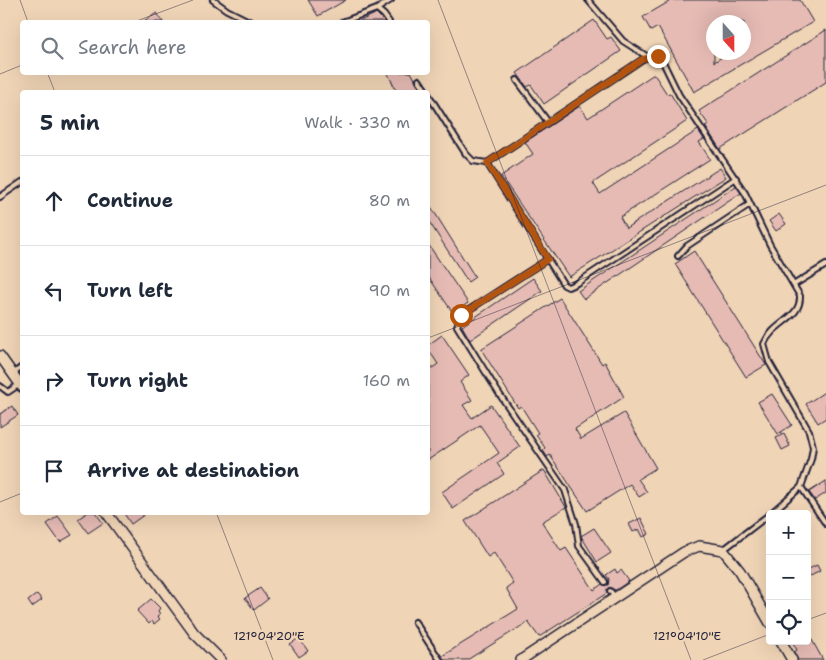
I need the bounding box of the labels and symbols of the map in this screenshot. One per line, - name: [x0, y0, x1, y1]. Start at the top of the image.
- north arrow: [706, 15, 751, 60]
- route end: [647, 45, 670, 68]
- route start: [450, 304, 473, 327]
- text: 121°04'20"E: [233, 628, 305, 644]
- text: 121°04'10"E: [653, 628, 721, 644]

